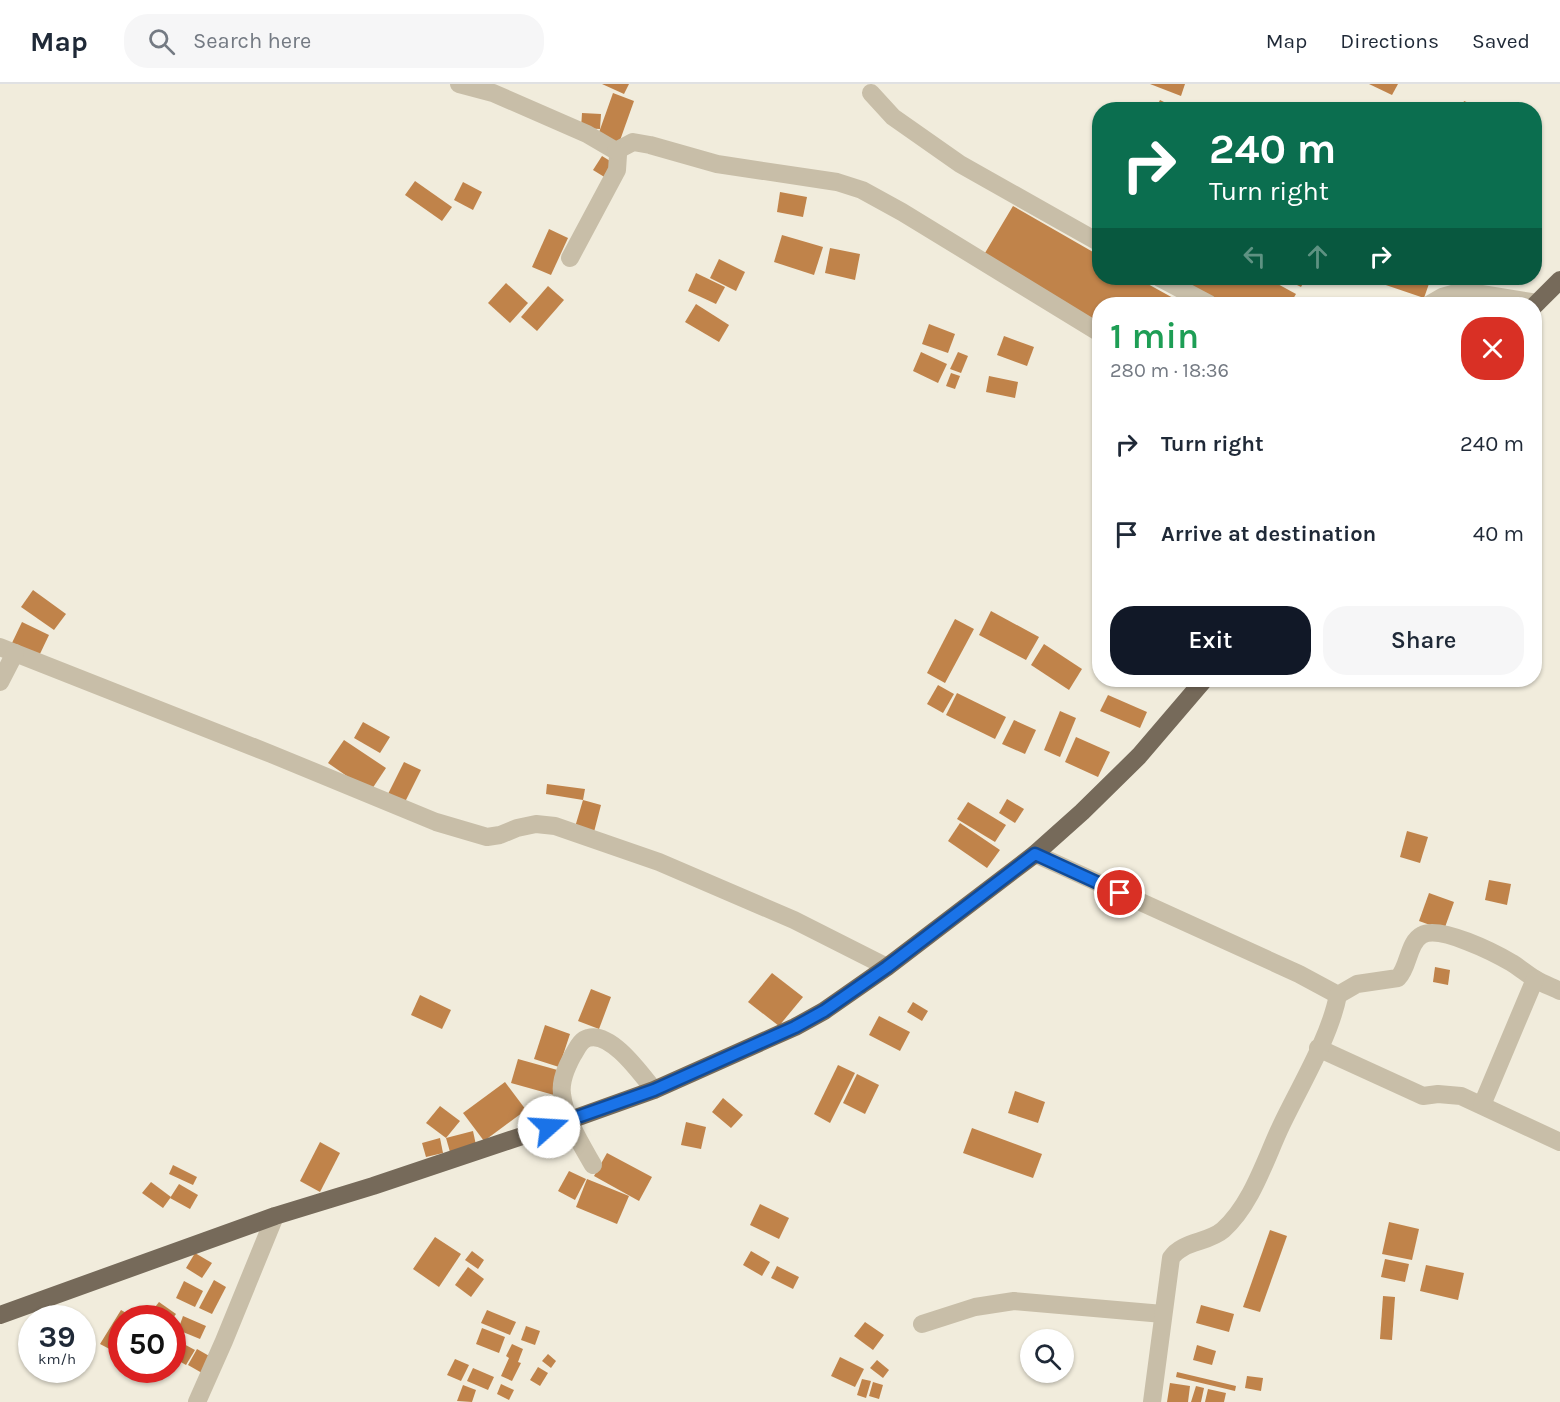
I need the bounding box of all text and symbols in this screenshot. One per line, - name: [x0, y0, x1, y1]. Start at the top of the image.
- search box: [124, 14, 544, 68]
- text: Map: [30, 25, 88, 58]
- icon: search: [145, 25, 178, 58]
- text: Search here: [193, 28, 311, 54]
- text: Map: [1266, 29, 1307, 53]
- text: Directions: [1340, 29, 1439, 53]
- text: Saved: [1472, 29, 1530, 53]
- text: 240 m: [1209, 124, 1336, 174]
- icon: right: [1110, 126, 1188, 204]
- text: Turn right: [1209, 175, 1329, 207]
- icon: left: [1238, 240, 1271, 273]
- icon: ahead: [1301, 240, 1334, 273]
- icon: right: [1364, 240, 1397, 273]
- text: 1 min: [1110, 315, 1199, 357]
- button: close: [1461, 317, 1524, 380]
- text: 280 m · 18:36: [1110, 359, 1229, 382]
- icon: right: [1110, 428, 1143, 461]
- text: Turn right: [1161, 431, 1264, 457]
- text: 240 m: [1460, 431, 1524, 457]
- icon: arrive: [1110, 518, 1143, 551]
- text: Arrive at destination: [1161, 521, 1376, 547]
- text: 40 m: [1473, 521, 1524, 547]
- button: Exit: [1110, 606, 1311, 675]
- button: Share: [1323, 606, 1524, 675]
- pin: [1094, 867, 1145, 918]
- icon: arrive: [1103, 876, 1136, 909]
- position arrow: [517, 1095, 581, 1159]
- speed limit sign: 50: [108, 1305, 186, 1383]
- text: 39: [39, 1319, 75, 1355]
- map controls: [1020, 1329, 1074, 1383]
- button: search: [1020, 1329, 1074, 1383]
- text: km/h: [38, 1350, 76, 1368]

